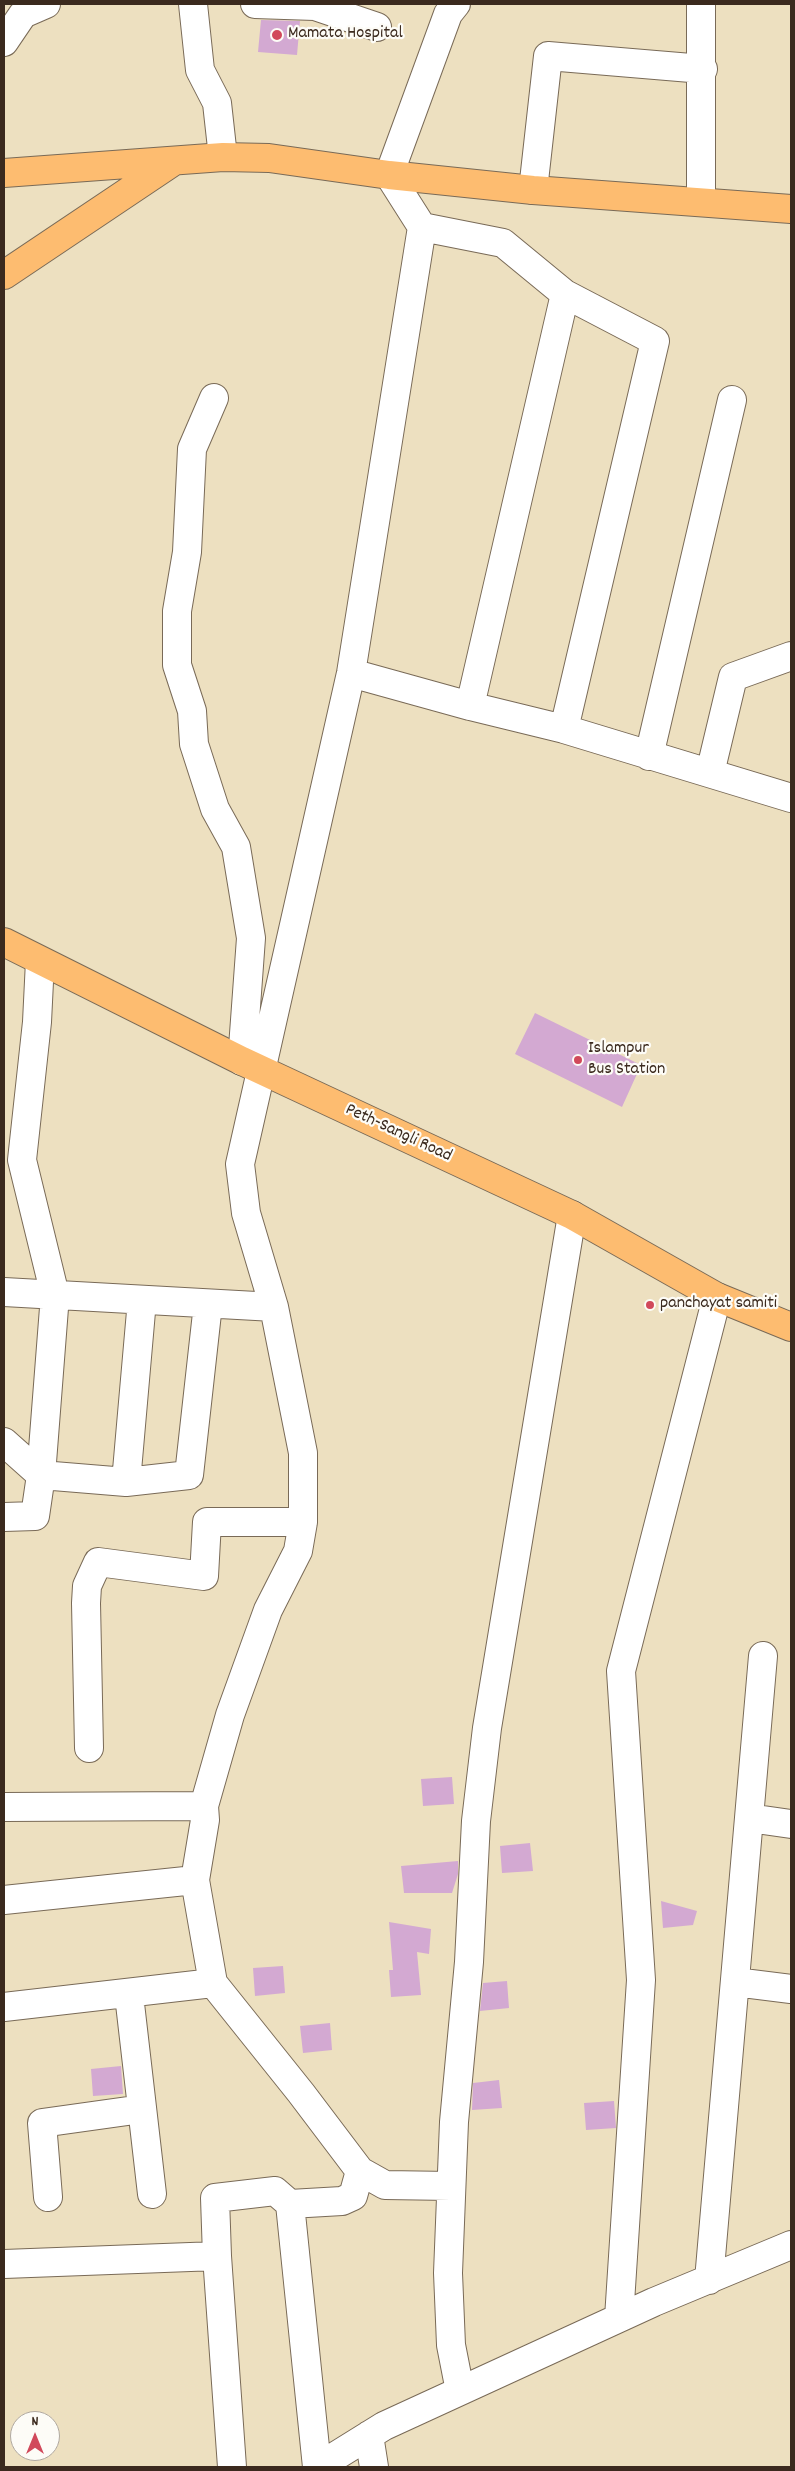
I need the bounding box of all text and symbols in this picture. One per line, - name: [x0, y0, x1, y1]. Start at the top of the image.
- place label: Mamata Hospital: [288, 24, 403, 46]
- marker: Mamata Hospital: [270, 28, 284, 42]
- place label: Islampur Bus Station: [588, 1039, 665, 1082]
- marker: Islampur Bus Station: [572, 1054, 584, 1066]
- street label: Peth-Sangli Road: [341, 1100, 455, 1168]
- place label: panchayat samiti: [660, 1294, 777, 1316]
- marker: panchayat samiti: [644, 1299, 656, 1311]
- north arrow: [10, 2411, 60, 2461]
- text: N: [32, 2412, 38, 2432]

